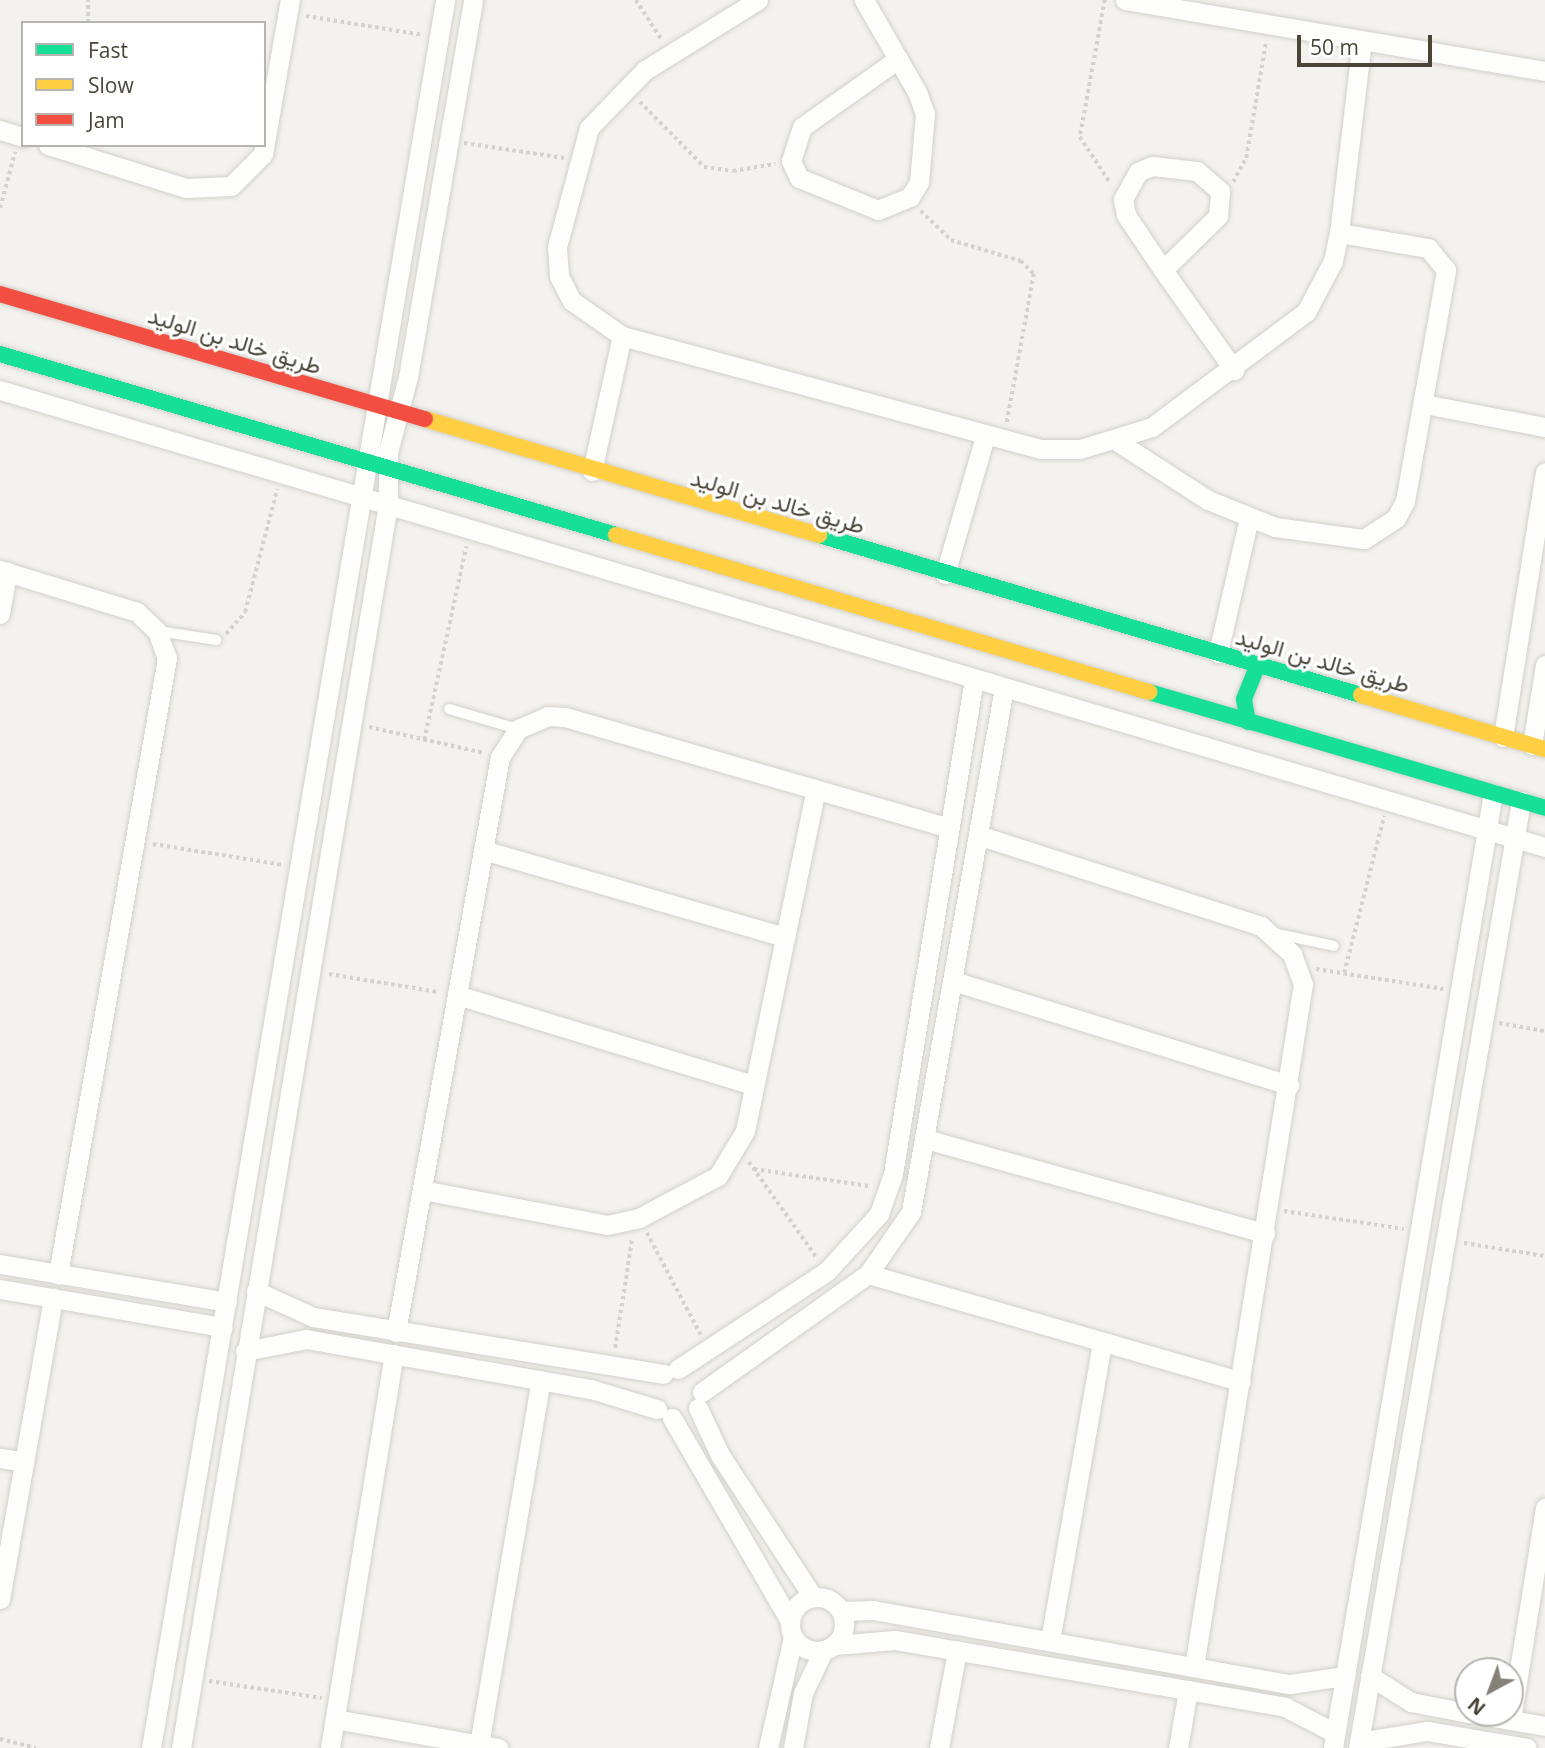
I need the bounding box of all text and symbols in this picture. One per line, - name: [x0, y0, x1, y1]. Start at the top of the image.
- legend: [21, 21, 266, 147]
- scale bar: [1300, 21, 1435, 65]
- text: 50 m: [1310, 33, 1359, 61]
- text: Fast: [88, 36, 128, 64]
- text: Slow: [88, 71, 134, 99]
- text: Jam: [88, 106, 125, 134]
- street label: طريق خالد بن الوليد: [145, 301, 325, 379]
- street label: طريق خالد بن الوليد: [688, 463, 868, 539]
- street label: طريق خالد بن الوليد: [1233, 622, 1413, 698]
- north arrow: [1454, 1657, 1524, 1727]
- text: N: [1462, 1691, 1491, 1721]

